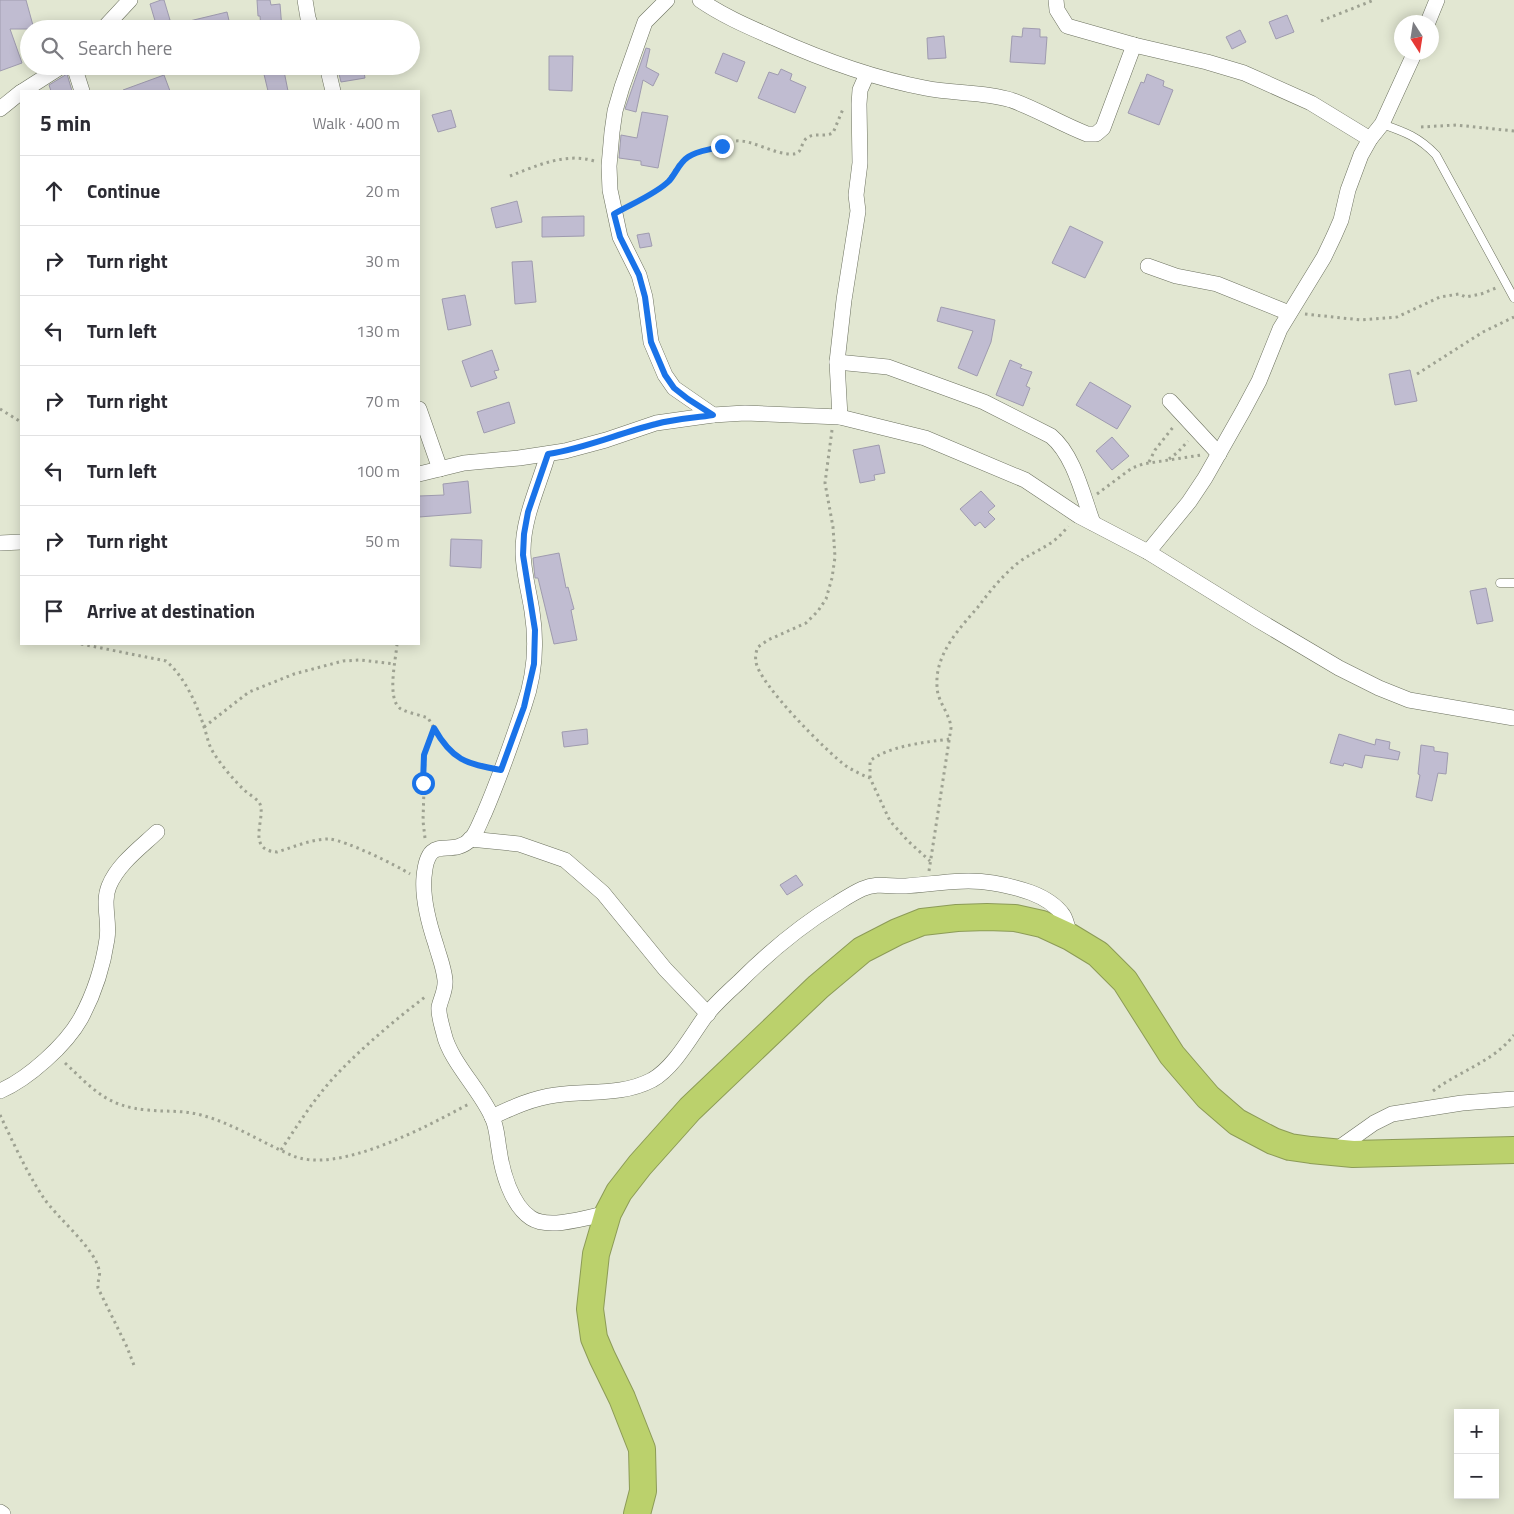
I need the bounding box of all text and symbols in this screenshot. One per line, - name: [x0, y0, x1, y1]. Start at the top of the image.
- north arrow: [1394, 15, 1439, 60]
- search box: [20, 20, 420, 75]
- text: Search here: [78, 33, 172, 62]
- icon: search: [38, 34, 66, 62]
- text: 5 min: [40, 107, 91, 139]
- text: Walk · 400 m: [312, 111, 400, 135]
- route end: [711, 135, 734, 158]
- text: Continue: [87, 176, 160, 205]
- icon: ahead: [40, 177, 68, 205]
- text: 20 m: [365, 179, 400, 203]
- text: Turn right: [87, 246, 168, 275]
- icon: right: [40, 247, 68, 275]
- text: 30 m: [365, 249, 400, 273]
- text: Turn left: [87, 316, 157, 345]
- icon: left: [40, 317, 68, 345]
- text: 130 m: [356, 319, 400, 343]
- text: Turn right: [87, 386, 168, 415]
- icon: right: [40, 387, 68, 415]
- text: 70 m: [365, 389, 400, 413]
- text: Turn left: [87, 456, 157, 485]
- icon: left: [40, 457, 68, 485]
- text: 100 m: [356, 459, 400, 483]
- text: Turn right: [87, 526, 168, 555]
- icon: right: [40, 527, 68, 555]
- text: 50 m: [365, 529, 400, 553]
- text: Arrive at destination: [87, 596, 255, 625]
- icon: arrive: [40, 597, 68, 625]
- route start: [412, 772, 435, 795]
- map controls: [1454, 1409, 1499, 1499]
- button: +: [1454, 1409, 1499, 1454]
- button: −: [1454, 1454, 1499, 1499]

